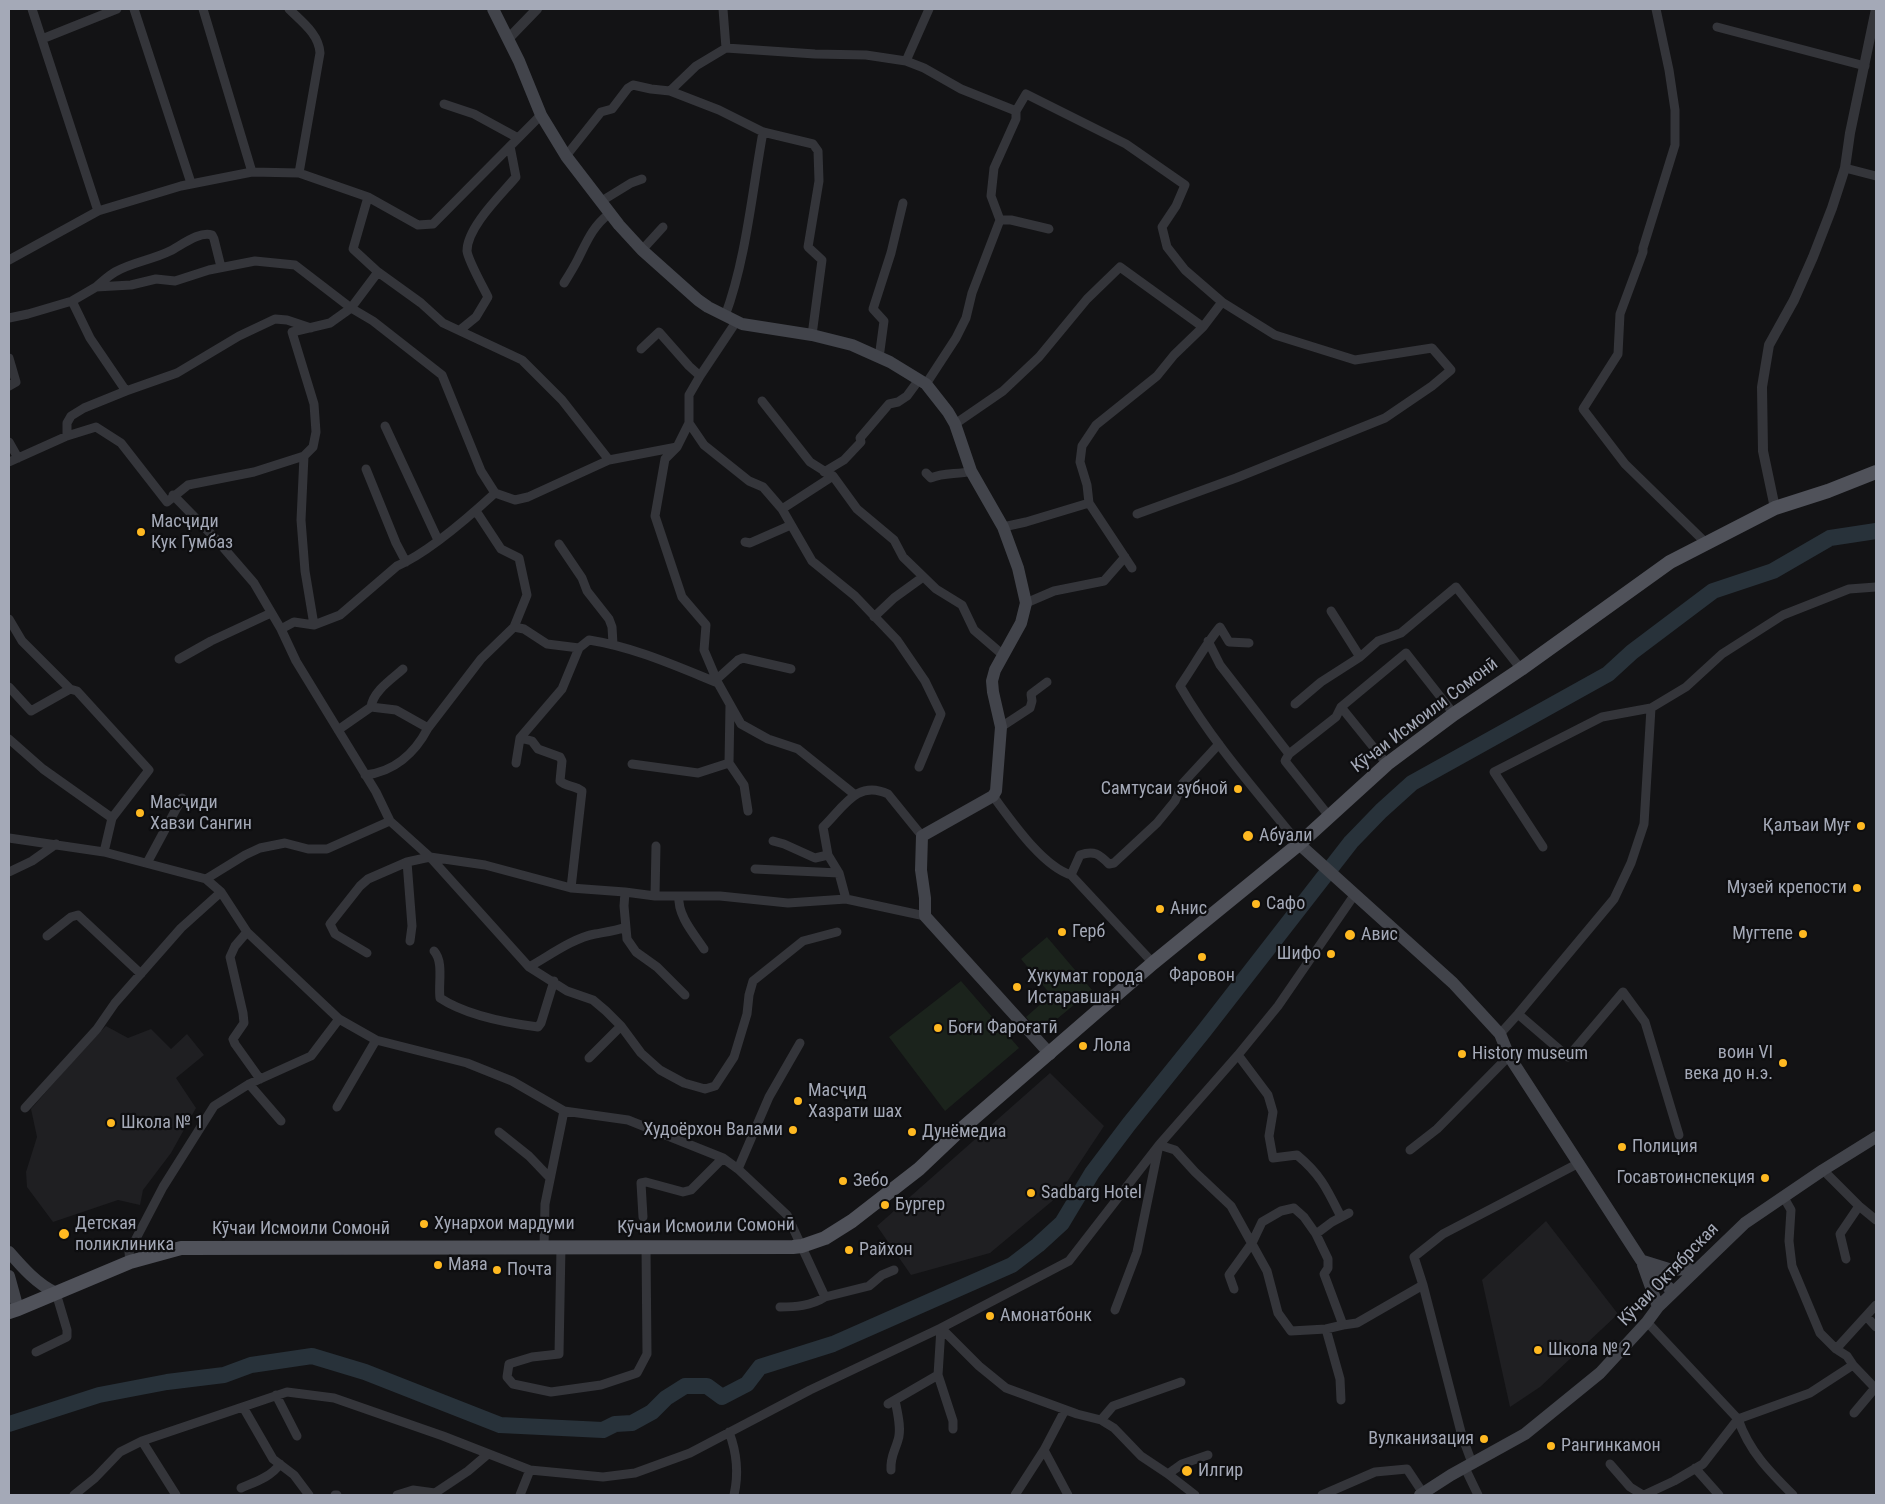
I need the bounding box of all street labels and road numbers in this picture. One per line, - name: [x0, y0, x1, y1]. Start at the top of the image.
- street label: Кӯчаи Исмоили Сомонӣ: [1348, 654, 1502, 778]
- street label: Кӯчаи Исмоили Сомонӣ: [617, 1215, 795, 1239]
- street label: Кӯчаи Исмоили Сомонӣ: [212, 1218, 390, 1240]
- street label: Кӯчаи Октябрская: [1614, 1219, 1724, 1331]

